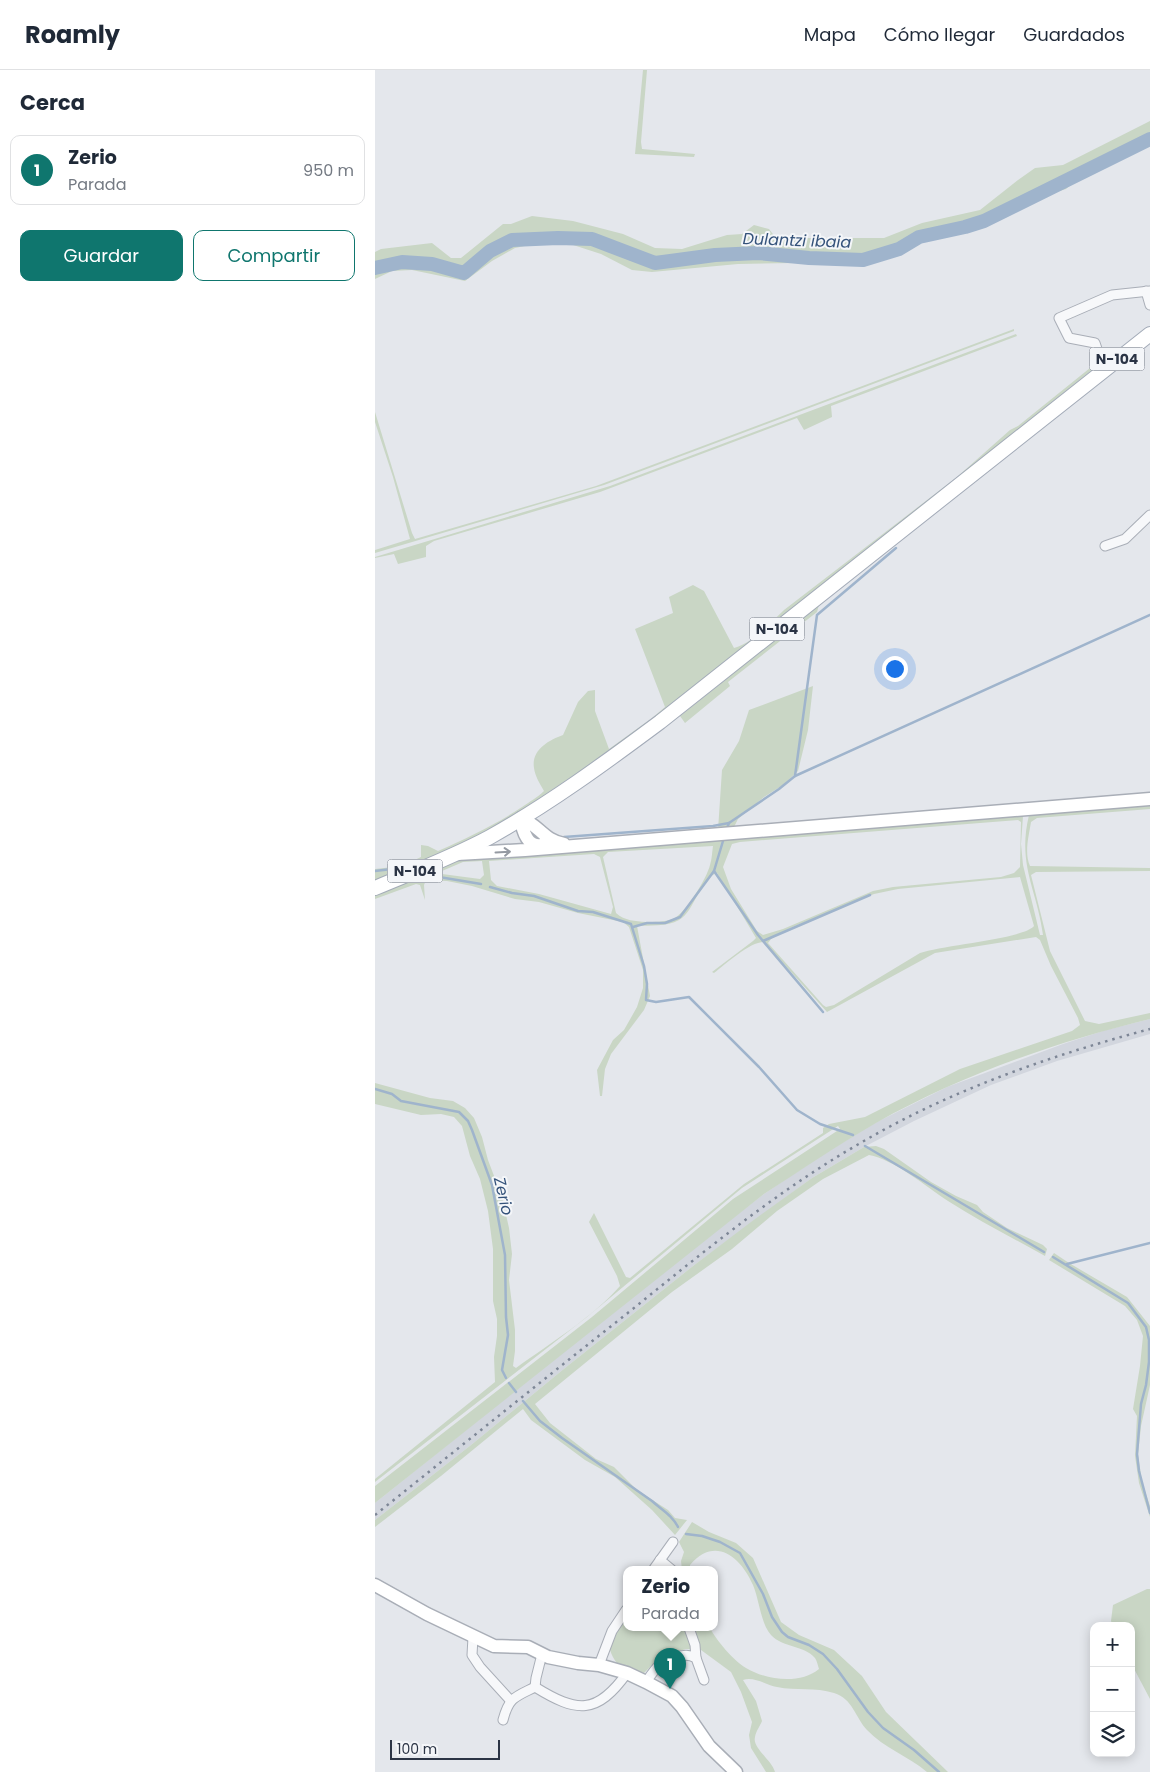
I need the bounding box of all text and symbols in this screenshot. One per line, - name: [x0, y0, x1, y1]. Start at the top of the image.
- text: Roamly: [25, 18, 120, 51]
- text: Mapa: [804, 22, 856, 47]
- text: Cómo llegar: [884, 22, 995, 47]
- text: Guardados: [1023, 22, 1125, 47]
- text: Cerca: [20, 88, 85, 117]
- text: Zerio: [68, 144, 117, 171]
- text: 1: [34, 159, 40, 182]
- text: 950 m: [303, 159, 354, 182]
- text: Parada: [68, 173, 127, 196]
- water label: Dulantzi ibaia: [742, 227, 852, 254]
- button: Guardar: [20, 230, 183, 281]
- button: Compartir: [193, 230, 355, 281]
- road number: N-104: [1089, 348, 1145, 370]
- road number: N-104: [749, 618, 805, 640]
- your location: [882, 656, 908, 682]
- one-way arrow: [495, 847, 511, 856]
- road number: N-104: [387, 859, 443, 882]
- water label: Zerio: [488, 1174, 519, 1218]
- popup: [623, 1566, 718, 1631]
- text: Zerio: [641, 1573, 690, 1600]
- text: Parada: [641, 1602, 700, 1625]
- map controls: [1090, 1622, 1135, 1757]
- button: +: [1090, 1622, 1135, 1667]
- pin: 1: [654, 1648, 686, 1689]
- button: −: [1090, 1667, 1135, 1712]
- button: layers: [1090, 1712, 1135, 1757]
- scale bar: [390, 1737, 500, 1760]
- text: 100 m: [397, 1739, 437, 1759]

